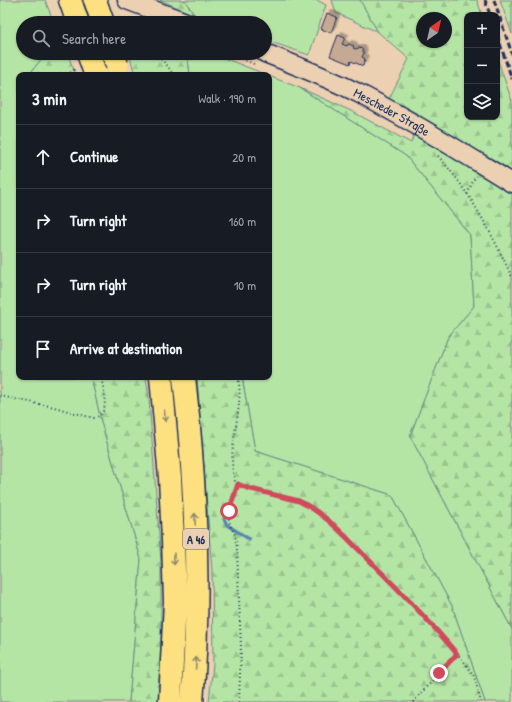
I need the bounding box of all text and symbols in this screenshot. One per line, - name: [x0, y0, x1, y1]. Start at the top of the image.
- north arrow: [416, 12, 452, 48]
- map controls: [464, 12, 500, 120]
- button: +: [464, 12, 500, 48]
- search box: [16, 16, 272, 60]
- icon: search: [30, 27, 52, 49]
- text: Search here: [62, 28, 126, 49]
- button: −: [464, 48, 500, 84]
- street label: Mescheder Straße: [351, 83, 433, 140]
- button: layers: [464, 84, 500, 120]
- text: 3 min: [32, 87, 67, 110]
- text: Walk · 190 m: [198, 89, 256, 107]
- icon: ahead: [32, 146, 54, 168]
- text: Continue: [70, 146, 118, 167]
- text: 20 m: [232, 148, 256, 166]
- icon: right: [32, 210, 54, 232]
- text: Turn right: [70, 210, 126, 231]
- text: 160 m: [228, 212, 256, 230]
- icon: right: [32, 274, 54, 296]
- text: Turn right: [70, 274, 126, 295]
- text: 10 m: [234, 276, 256, 294]
- icon: arrive: [32, 338, 54, 360]
- text: Arrive at destination: [70, 338, 182, 359]
- one-way arrow: [161, 409, 169, 422]
- route start: [220, 502, 238, 520]
- one-way arrow: [191, 513, 199, 526]
- road number: A 46: [183, 529, 209, 549]
- one-way arrow: [170, 552, 178, 565]
- one-way arrow: [192, 657, 199, 670]
- route end: [430, 664, 448, 682]

